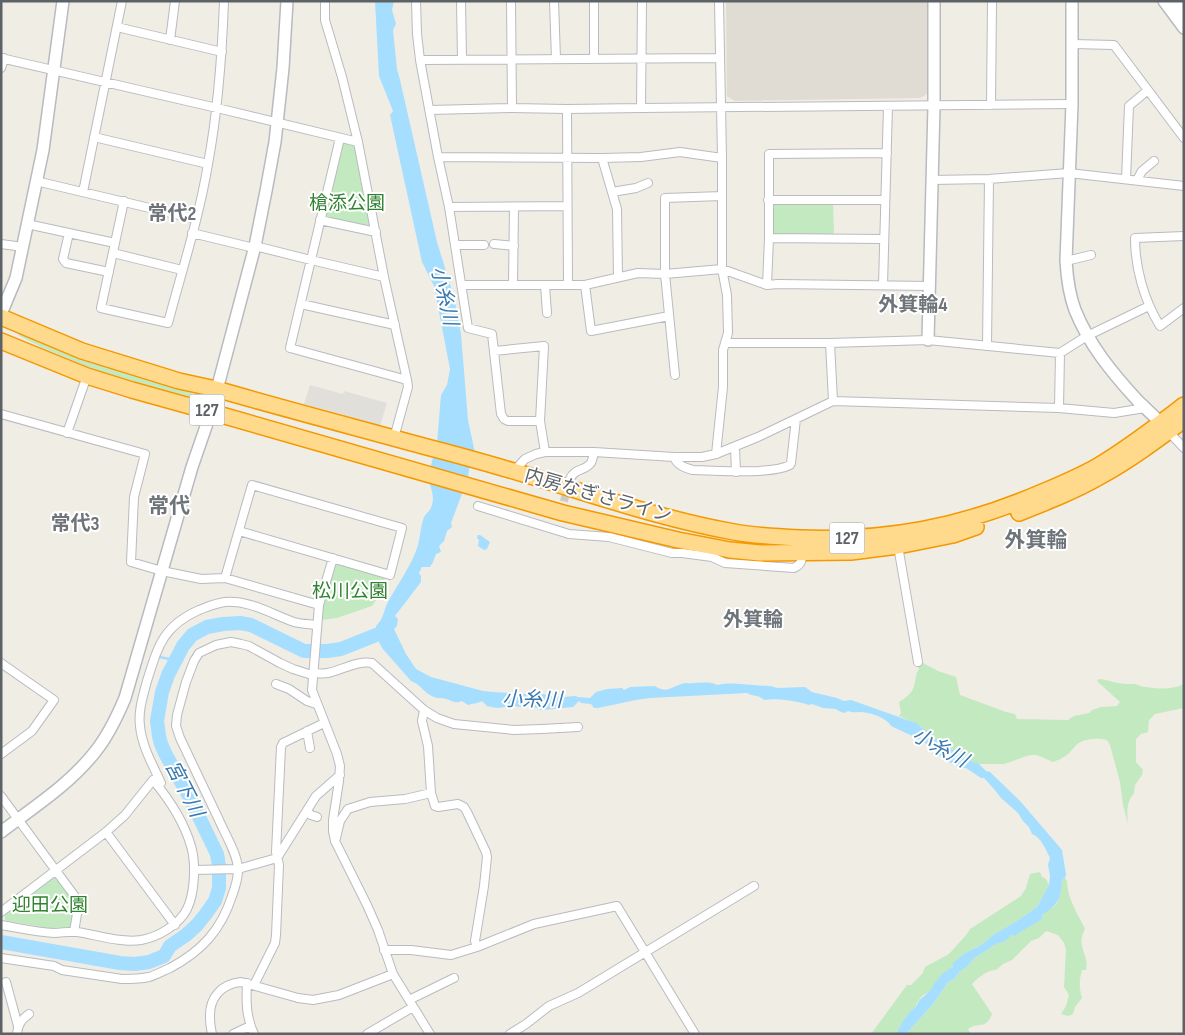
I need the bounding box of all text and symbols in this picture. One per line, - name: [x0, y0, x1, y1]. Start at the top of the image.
- park label: 槍添公園: [309, 192, 385, 215]
- district label: 常代2: [148, 202, 196, 226]
- water label: 小糸川: [426, 264, 463, 330]
- district label: 外箕輪4: [878, 293, 948, 317]
- road number: 127: [190, 394, 224, 426]
- street label: 内房なぎさライン: [522, 464, 674, 528]
- district label: 常代: [148, 494, 190, 519]
- district label: 常代3: [51, 512, 100, 536]
- road number: 127: [830, 522, 864, 554]
- district label: 外箕輪: [1005, 528, 1068, 553]
- park label: 松川公園: [312, 580, 388, 603]
- district label: 外箕輪: [723, 608, 783, 632]
- water label: 小糸川: [502, 687, 564, 713]
- water label: 小糸川: [908, 723, 974, 774]
- water label: 宮下川: [160, 757, 209, 823]
- park label: 迎田公園: [12, 894, 88, 917]

